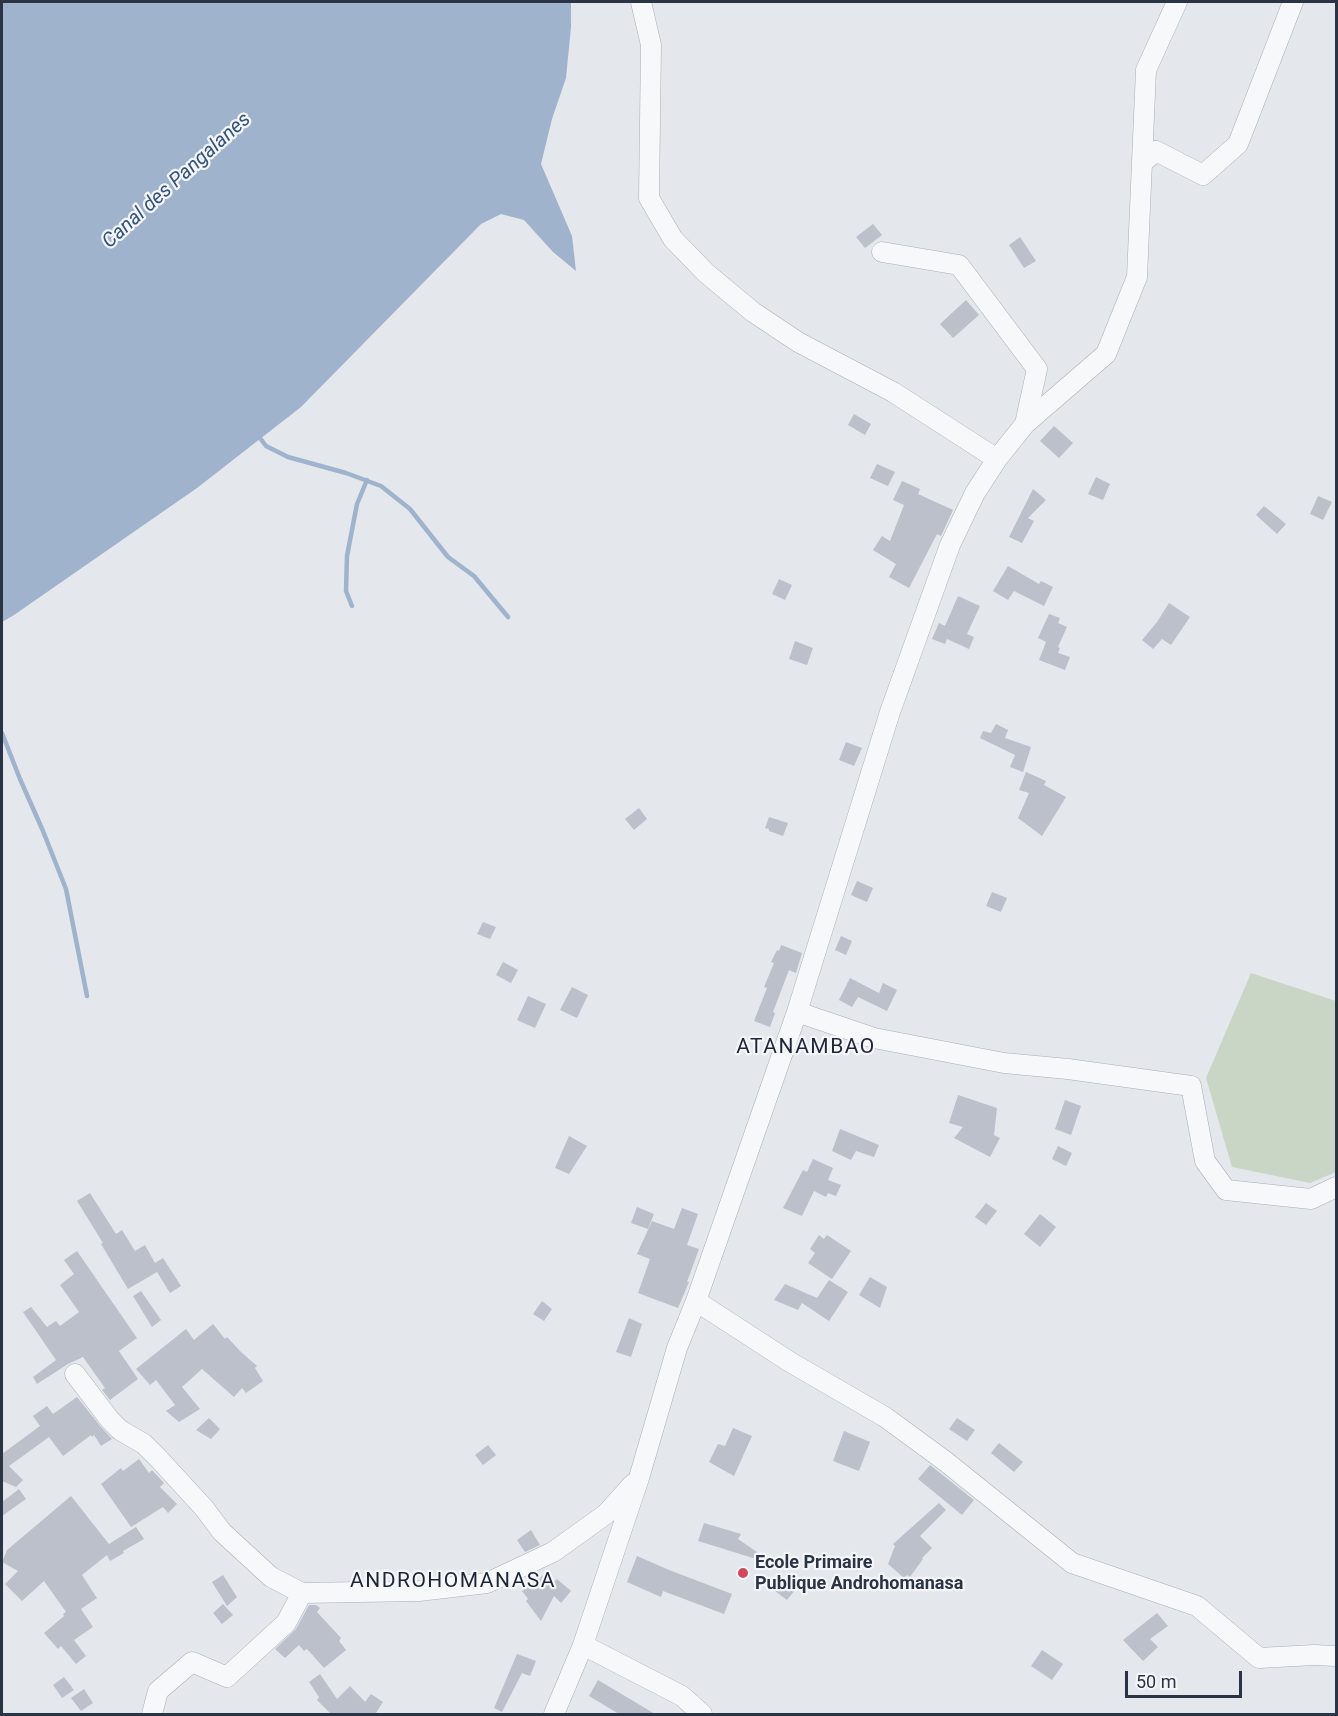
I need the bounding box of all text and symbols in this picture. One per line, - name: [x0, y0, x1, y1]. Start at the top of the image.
- water label: Canal des Pangalanes: [98, 108, 256, 254]
- district label: ATANAMBAO: [736, 1035, 876, 1061]
- place label: Ecole Primaire Publique Androhomanasa: [755, 1552, 963, 1594]
- marker: Ecole Primaire Publique Androhomanasa: [736, 1566, 750, 1580]
- district label: ANDROHOMANASA: [350, 1569, 556, 1595]
- scale bar: [1128, 1659, 1245, 1697]
- text: 50 m: [1136, 1671, 1176, 1692]

